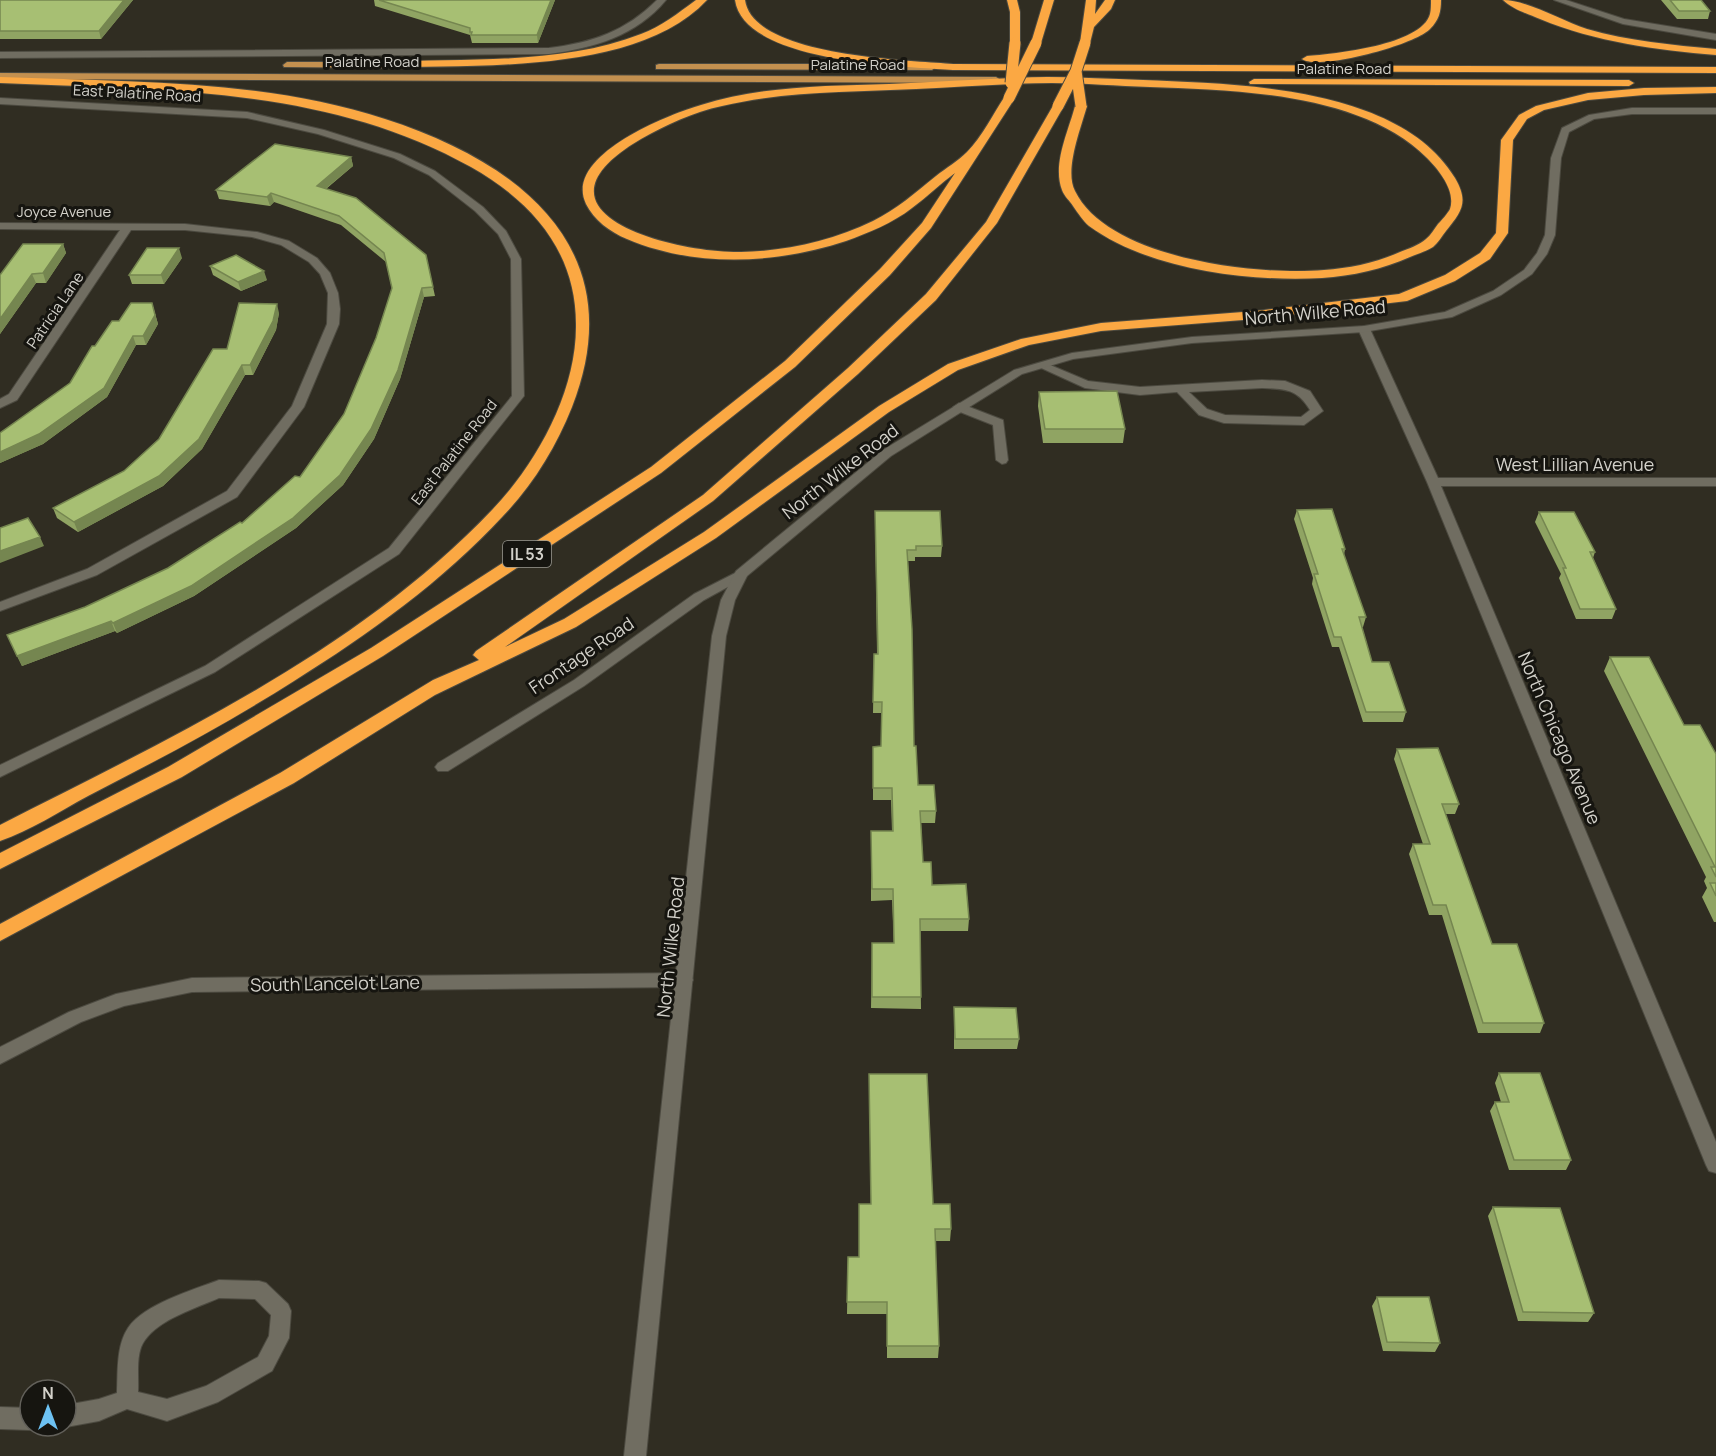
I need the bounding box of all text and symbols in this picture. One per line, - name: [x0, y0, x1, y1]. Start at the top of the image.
- street label: Palatine Road: [325, 51, 419, 72]
- street label: Palatine Road: [811, 54, 905, 75]
- street label: Palatine Road: [1297, 58, 1391, 79]
- street label: East Palatine Road: [72, 79, 202, 107]
- street label: Joyce Avenue: [17, 201, 111, 222]
- street label: Patricia Lane: [22, 267, 89, 353]
- street label: North Wilke Road: [1244, 294, 1386, 330]
- street label: East Palatine Road: [406, 395, 502, 509]
- street label: North Wilke Road: [777, 418, 903, 524]
- street label: West Lillian Avenue: [1496, 452, 1654, 476]
- road number: IL 53: [503, 541, 551, 567]
- street label: Frontage Road: [524, 611, 638, 699]
- street label: North Chicago Avenue: [1513, 648, 1607, 828]
- street label: North Wilke Road: [651, 875, 689, 1019]
- street label: South Lancelot Lane: [250, 970, 420, 996]
- north arrow: [18, 1378, 78, 1438]
- text: N: [42, 1382, 54, 1404]

